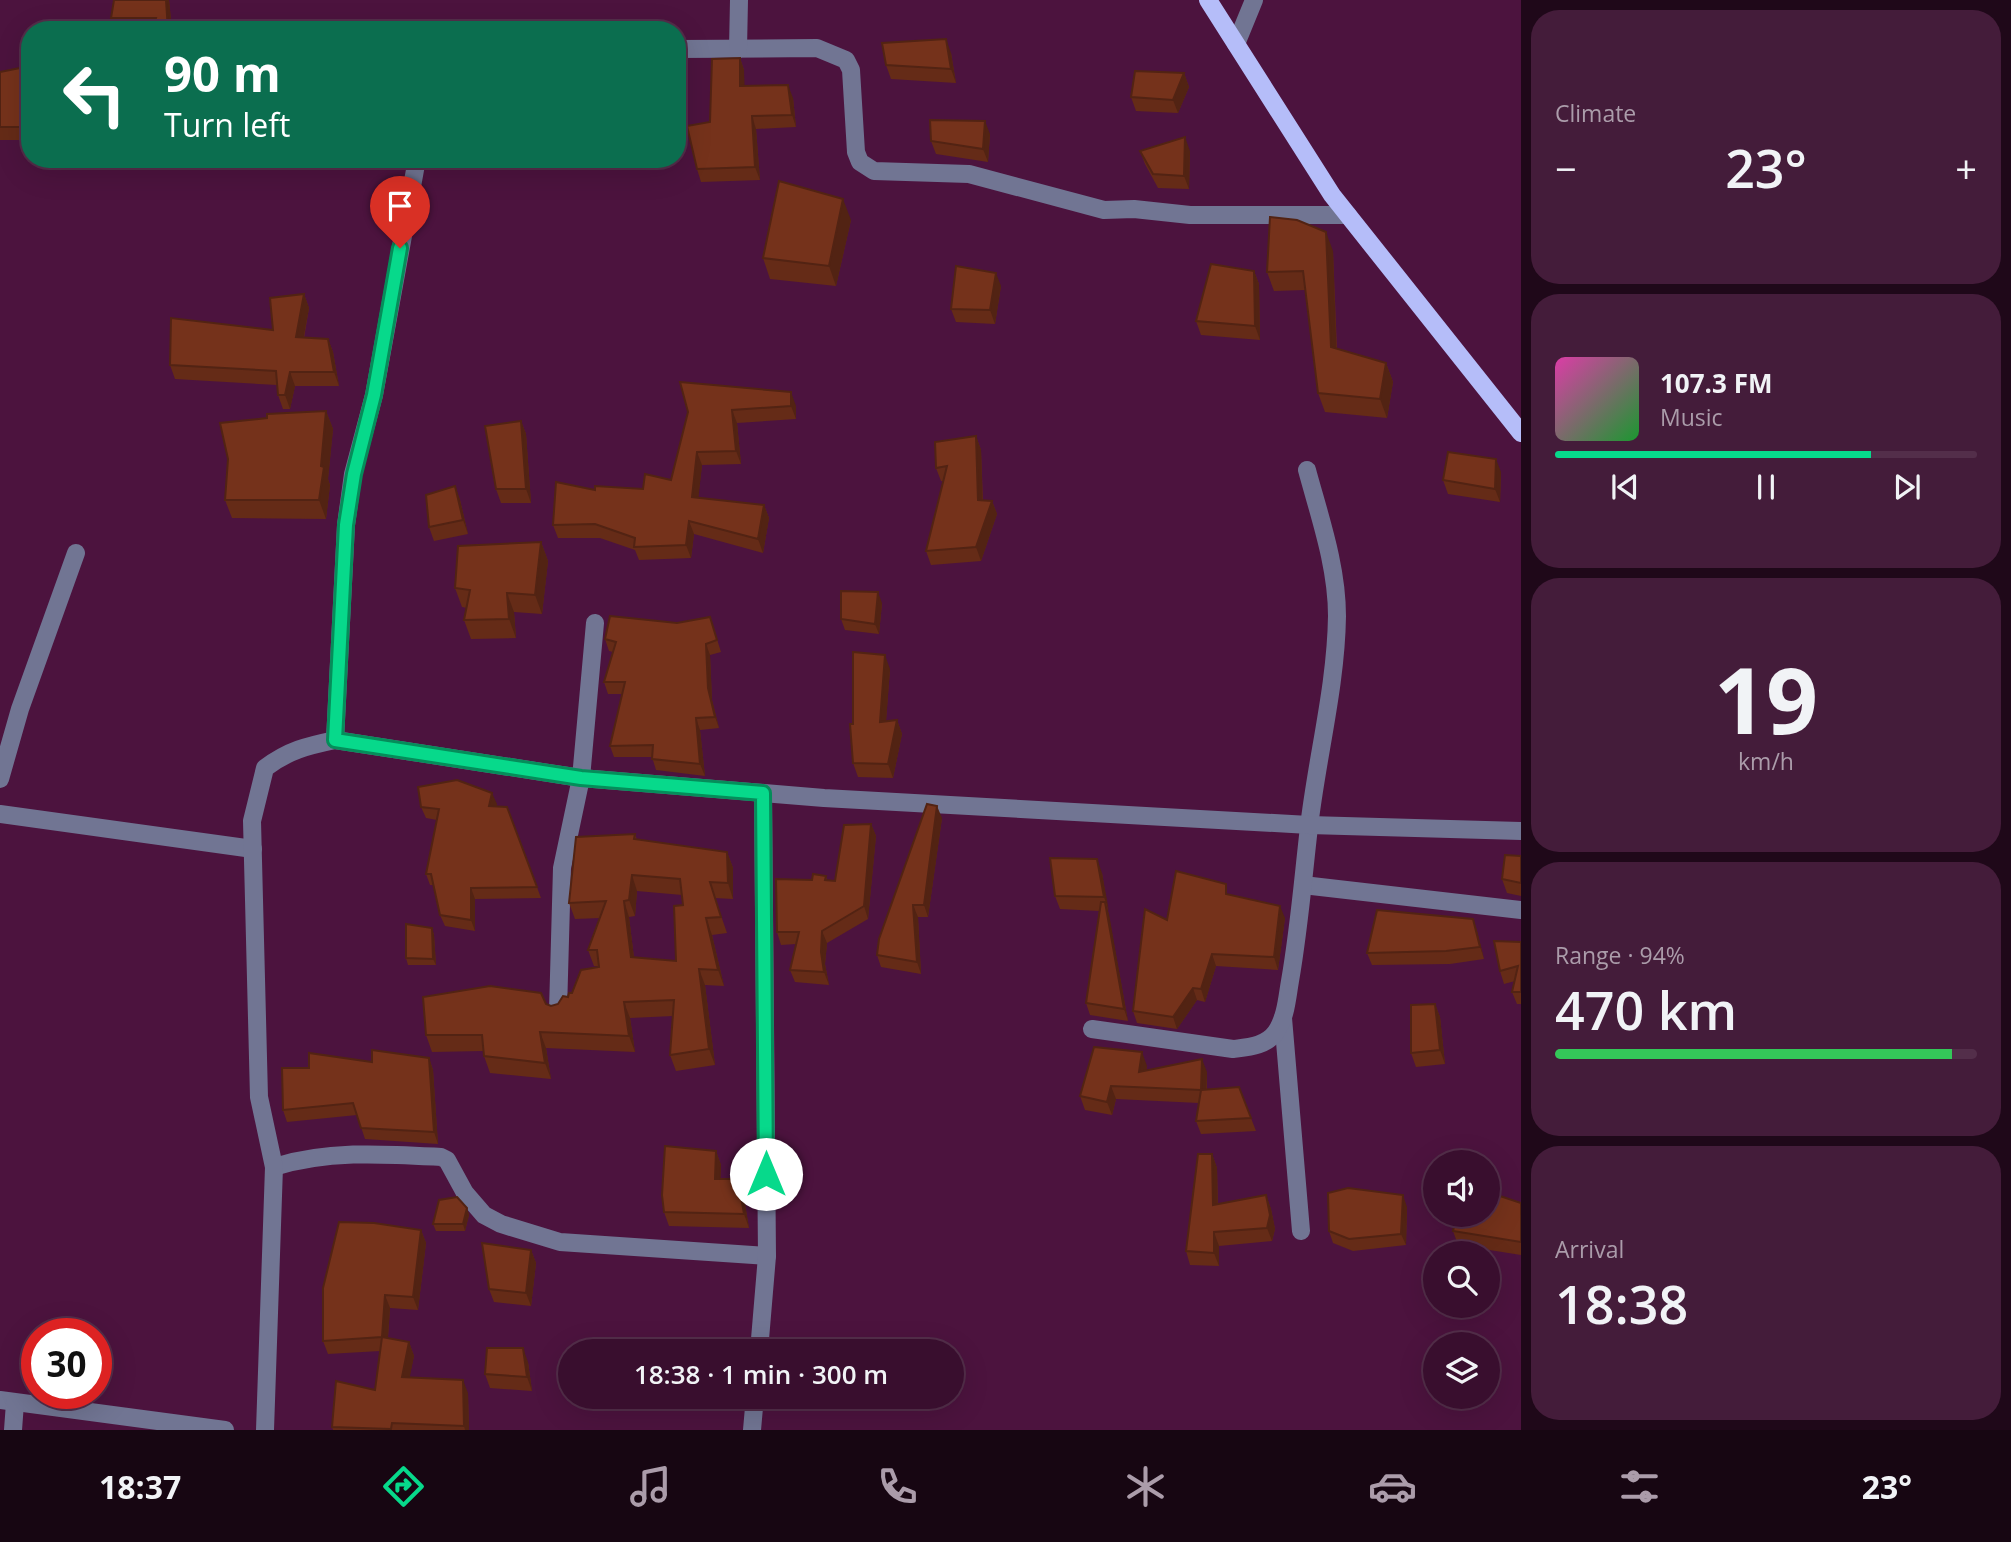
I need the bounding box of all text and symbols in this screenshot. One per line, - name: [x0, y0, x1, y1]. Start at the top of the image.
- text: 90 m: [164, 40, 281, 106]
- icon: left: [49, 49, 140, 140]
- text: Climate: [1555, 97, 1636, 129]
- text: Turn left: [164, 103, 290, 146]
- text: 23°: [1725, 132, 1807, 203]
- text: −: [1555, 142, 1577, 194]
- text: +: [1955, 142, 1977, 194]
- pin: [370, 176, 430, 248]
- icon: arrive: [381, 187, 419, 225]
- text: 107.3 FM: [1660, 365, 1772, 401]
- text: Music: [1660, 401, 1723, 433]
- icon: previous: [1606, 468, 1644, 506]
- icon: pause: [1747, 468, 1785, 506]
- icon: next: [1888, 468, 1926, 506]
- text: 19: [1714, 637, 1818, 761]
- text: km/h: [1738, 745, 1794, 777]
- text: Range · 94%: [1555, 939, 1685, 971]
- text: 470 km: [1555, 974, 1737, 1045]
- position arrow: [729, 1137, 803, 1211]
- map controls: [1423, 1150, 1500, 1409]
- button: sound: [1423, 1150, 1500, 1227]
- text: Arrival: [1555, 1233, 1624, 1265]
- button: search: [1423, 1241, 1500, 1318]
- text: 18:38: [1555, 1268, 1688, 1339]
- speed limit sign: 30: [21, 1318, 112, 1409]
- button: layers: [1423, 1332, 1500, 1409]
- text: 18:38 · 1 min · 300 m: [634, 1356, 888, 1392]
- icon: directions: [379, 1462, 428, 1511]
- icon: music: [626, 1462, 675, 1511]
- icon: phone: [873, 1462, 922, 1511]
- icon: climate: [1121, 1462, 1170, 1511]
- icon: car: [1368, 1462, 1417, 1511]
- icon: filters: [1615, 1462, 1664, 1511]
- text: 18:37: [99, 1465, 181, 1508]
- text: 23°: [1862, 1465, 1912, 1508]

